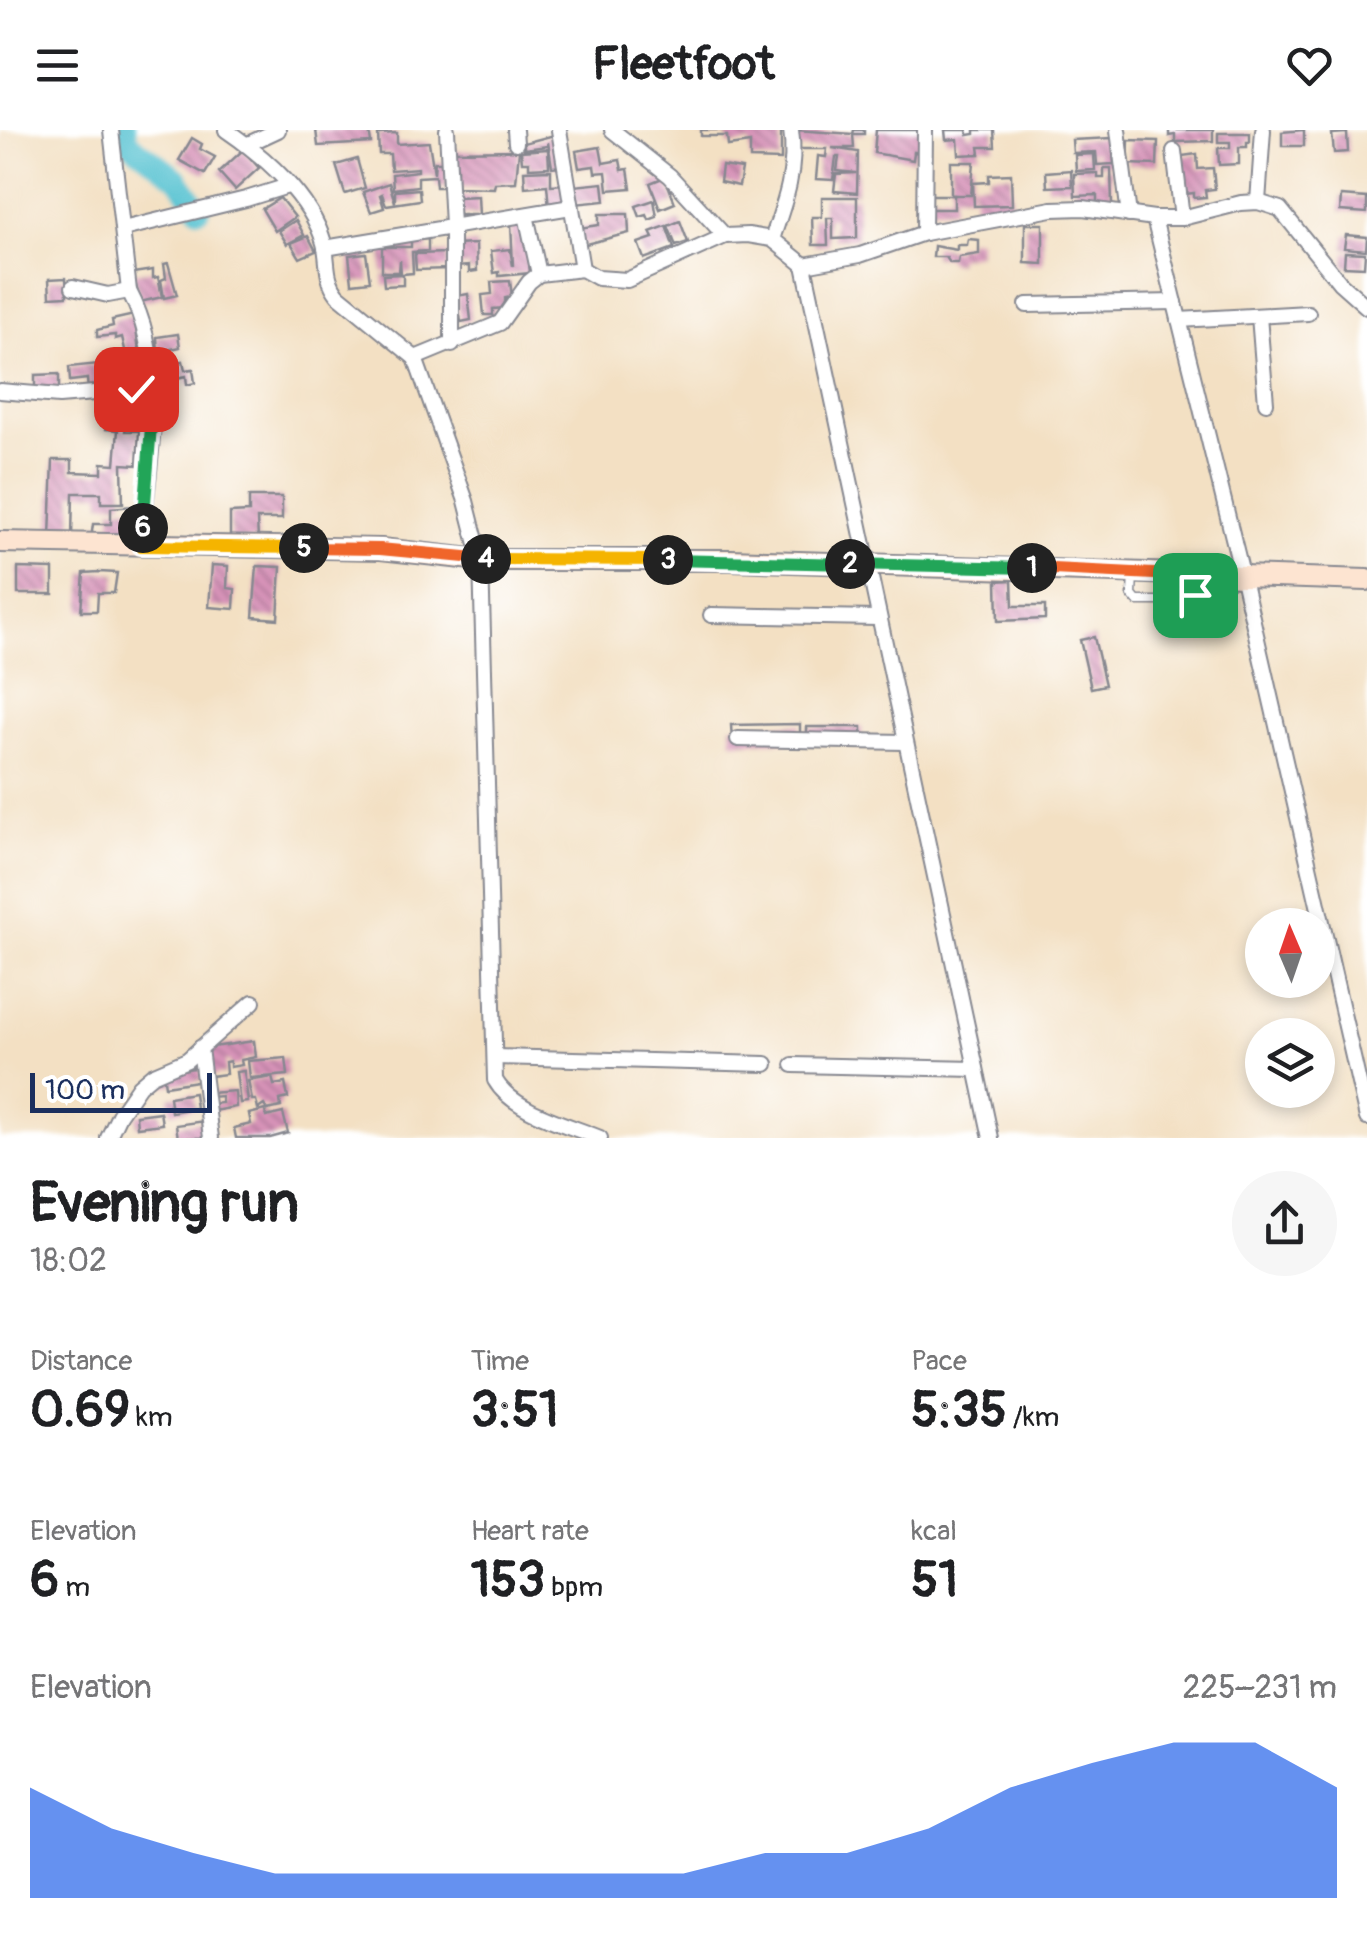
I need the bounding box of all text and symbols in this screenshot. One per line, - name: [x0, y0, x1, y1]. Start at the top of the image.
- text: Fleetfoot: [592, 37, 775, 93]
- icon: menu: [30, 38, 85, 93]
- icon: heart: [1282, 38, 1337, 93]
- pin: [94, 347, 179, 432]
- icon: check: [109, 362, 164, 417]
- pin: 6: [118, 503, 168, 553]
- text: 6: [135, 510, 151, 545]
- pin: 5: [279, 523, 329, 573]
- text: 5: [296, 530, 312, 565]
- pin: 4: [461, 534, 511, 584]
- pin: 3: [643, 535, 693, 585]
- pin: 2: [825, 539, 875, 589]
- text: 4: [478, 541, 494, 576]
- text: 3: [660, 542, 676, 577]
- pin: 1: [1007, 543, 1057, 593]
- text: 2: [842, 546, 858, 581]
- text: 1: [1027, 550, 1037, 585]
- pin: [1153, 553, 1238, 638]
- icon: arrive: [1168, 568, 1223, 623]
- north arrow: [1245, 908, 1335, 998]
- map controls: [1245, 908, 1335, 1108]
- button: layers: [1245, 1018, 1335, 1108]
- scale bar: [30, 1068, 212, 1113]
- text: 100 m: [45, 1073, 125, 1108]
- text: Evening run: [30, 1169, 299, 1238]
- button: share: [1232, 1171, 1337, 1276]
- text: 18:02: [30, 1241, 107, 1281]
- text: Distance: [30, 1344, 132, 1379]
- text: Time: [471, 1344, 529, 1379]
- text: Pace: [911, 1344, 967, 1379]
- text: 0.69: [30, 1379, 130, 1442]
- text: 3:51: [471, 1379, 559, 1442]
- text: 5:35: [911, 1379, 1007, 1442]
- text: km: [130, 1400, 173, 1435]
- text: /km: [1007, 1400, 1059, 1435]
- text: Elevation: [30, 1514, 137, 1549]
- text: Heart rate: [471, 1514, 589, 1549]
- text: kcal: [911, 1514, 957, 1549]
- text: 6: [30, 1549, 59, 1612]
- text: 153: [471, 1549, 545, 1612]
- text: 51: [911, 1549, 958, 1612]
- text: m: [59, 1570, 90, 1605]
- text: bpm: [545, 1570, 603, 1605]
- text: Elevation: [30, 1668, 152, 1708]
- text: 225–231 m: [1182, 1668, 1337, 1708]

